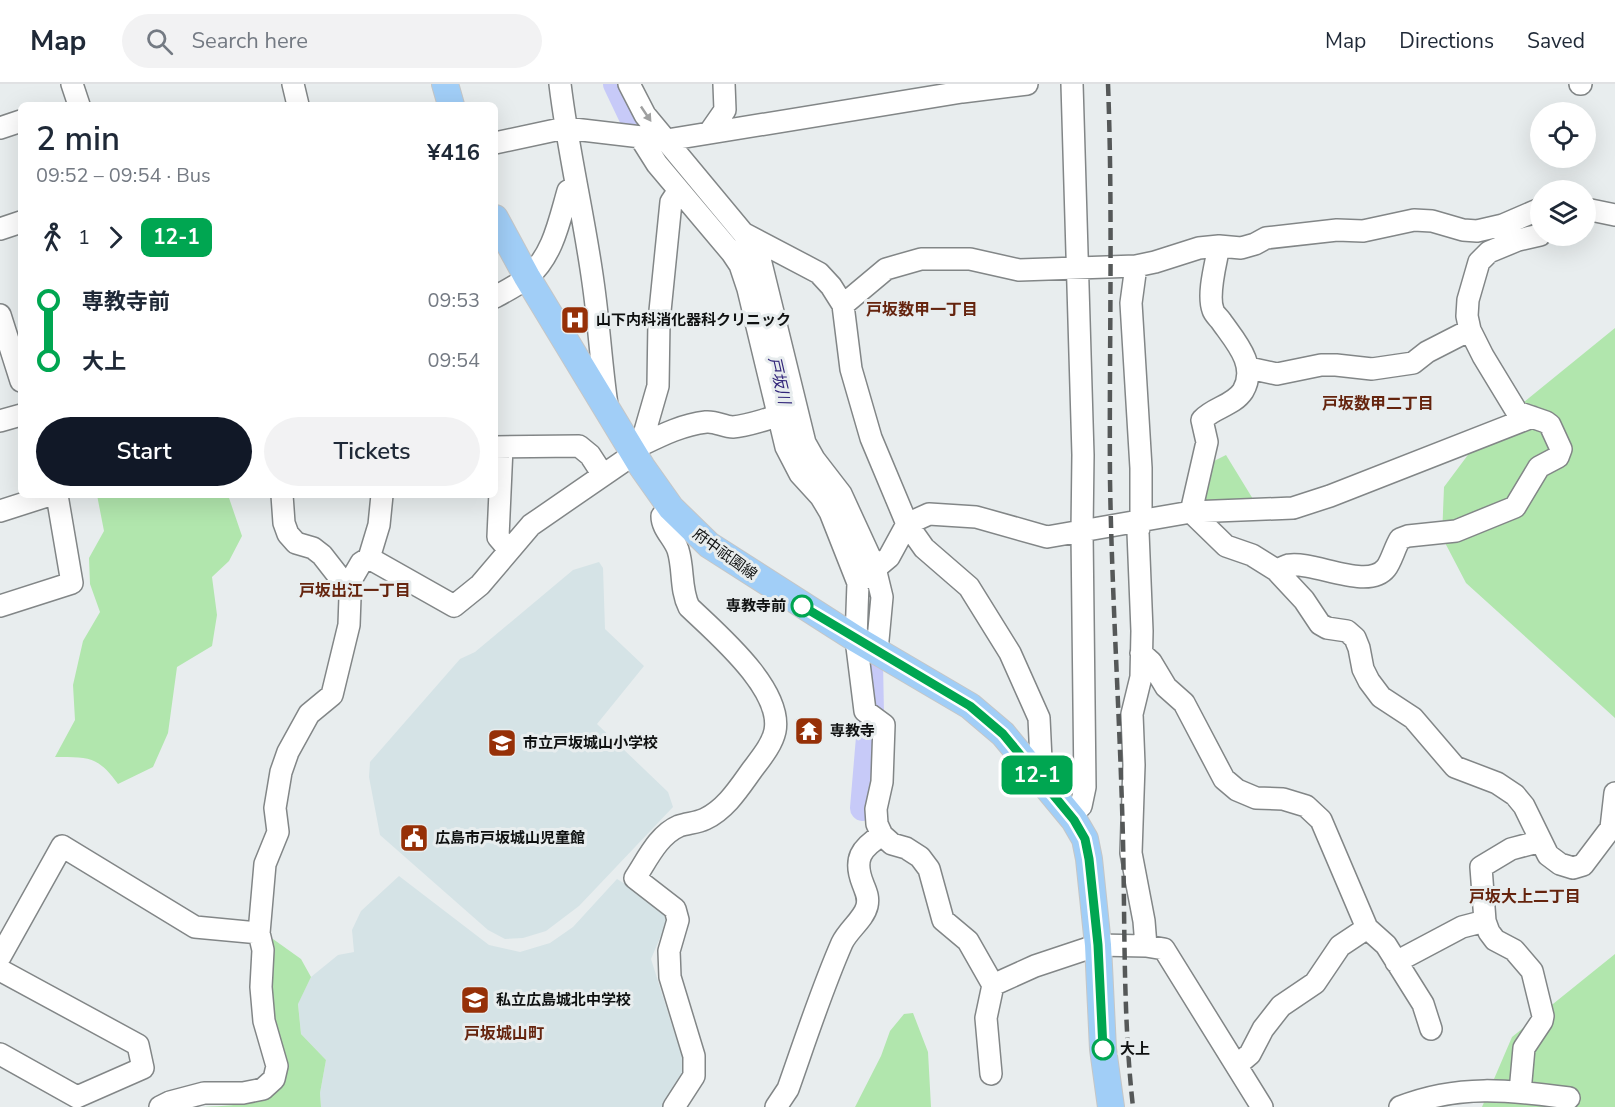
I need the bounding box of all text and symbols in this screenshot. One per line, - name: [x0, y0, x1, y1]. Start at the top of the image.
- search box: [122, 14, 542, 68]
- text: Map: [30, 22, 86, 60]
- icon: search: [143, 25, 176, 58]
- text: Search here: [191, 26, 308, 56]
- text: Map: [1325, 27, 1366, 55]
- text: Directions: [1399, 27, 1494, 55]
- text: Saved: [1527, 27, 1585, 55]
- map controls: [1530, 102, 1596, 246]
- button: locate: [1530, 102, 1596, 168]
- one-way arrow: [640, 105, 652, 121]
- text: 2 min: [36, 117, 120, 162]
- text: ¥416: [427, 138, 480, 168]
- text: 09:52 – 09:54 · Bus: [36, 162, 211, 189]
- button: layers: [1530, 180, 1596, 246]
- icon: walk: [36, 221, 69, 254]
- icon: forward: [99, 221, 132, 254]
- text: 12-1: [153, 223, 200, 251]
- text: 1: [78, 224, 90, 251]
- text: 専教寺前: [82, 287, 170, 317]
- text: 09:53: [427, 287, 480, 314]
- district label: 戸坂数甲一丁目: [866, 299, 978, 321]
- hospital icon: 山下内科消化器科クリニック: [559, 304, 591, 336]
- place label: 山下内科消化器科クリニック: [596, 310, 791, 330]
- text: 大上: [82, 347, 126, 377]
- text: 09:54: [427, 347, 480, 374]
- water label: 戸坂川: [763, 354, 796, 408]
- district label: 戸坂数甲二丁目: [1322, 393, 1434, 415]
- button: Start: [36, 417, 252, 486]
- button: Tickets: [264, 417, 480, 486]
- street label: 府中祇園線: [689, 524, 761, 584]
- district label: 戸坂出江一丁目: [299, 580, 411, 602]
- marker: 専教寺前: [791, 595, 813, 617]
- place label: 専教寺前: [726, 596, 786, 616]
- temple icon: 専教寺: [793, 715, 825, 747]
- place label: 専教寺: [830, 721, 875, 741]
- school or university icon: 市立戸坂城山小学校: [486, 727, 518, 759]
- place label: 市立戸坂城山小学校: [523, 733, 658, 753]
- line badge: 12-1: [995, 756, 1079, 794]
- text: 12-1: [1014, 761, 1060, 789]
- public building icon: 広島市戸坂城山児童館: [398, 822, 430, 854]
- place label: 広島市戸坂城山児童館: [435, 828, 585, 848]
- district label: 戸坂大上二丁目: [1469, 886, 1581, 908]
- school or university icon: 私立広島城北中学校: [459, 984, 491, 1016]
- place label: 私立広島城北中学校: [496, 990, 631, 1010]
- district label: 戸坂城山町: [464, 1023, 544, 1045]
- marker: 大上: [1092, 1038, 1114, 1060]
- place label: 大上: [1120, 1039, 1150, 1059]

